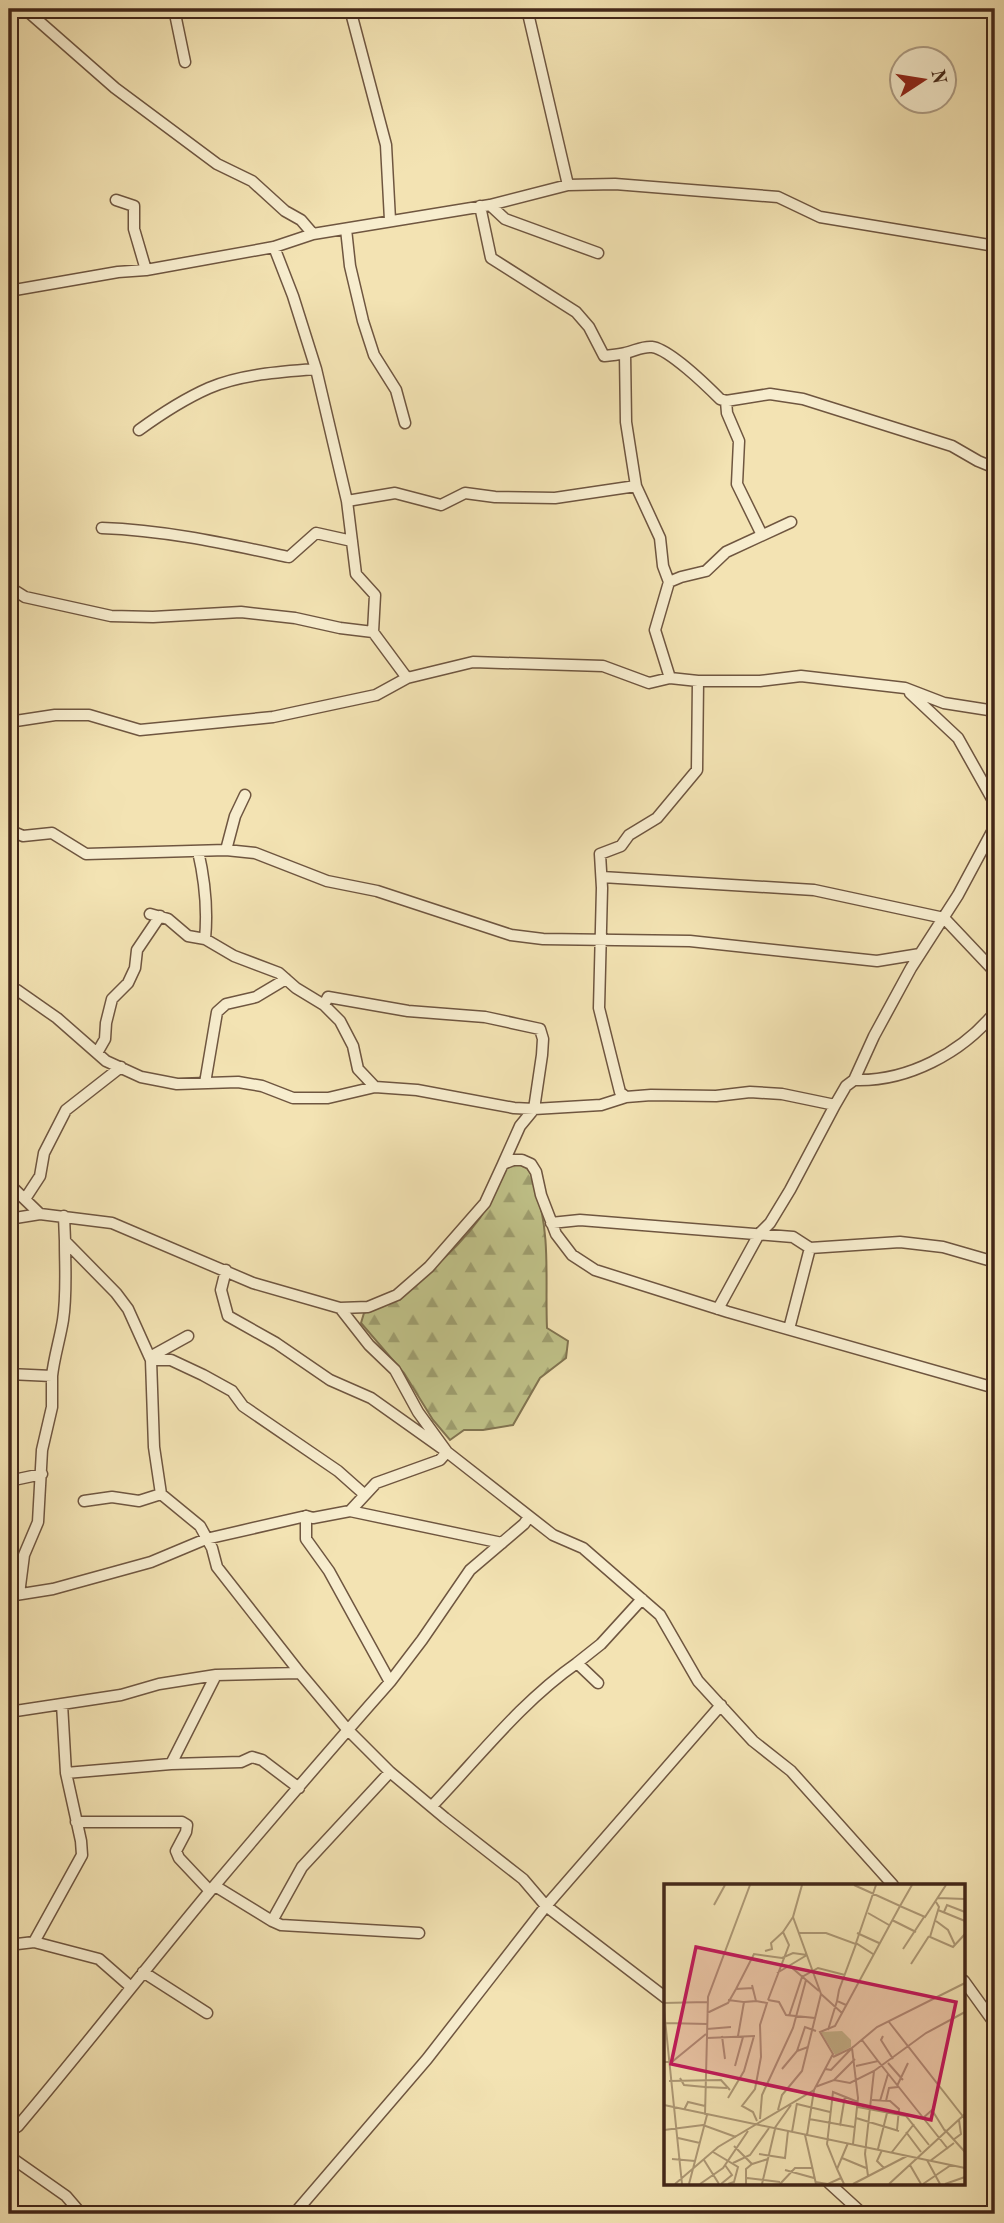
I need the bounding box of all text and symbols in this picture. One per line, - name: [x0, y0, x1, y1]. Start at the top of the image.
- north arrow: [888, 46, 958, 116]
- text: N: [926, 68, 948, 87]
- inset map: [664, 1884, 965, 2184]

